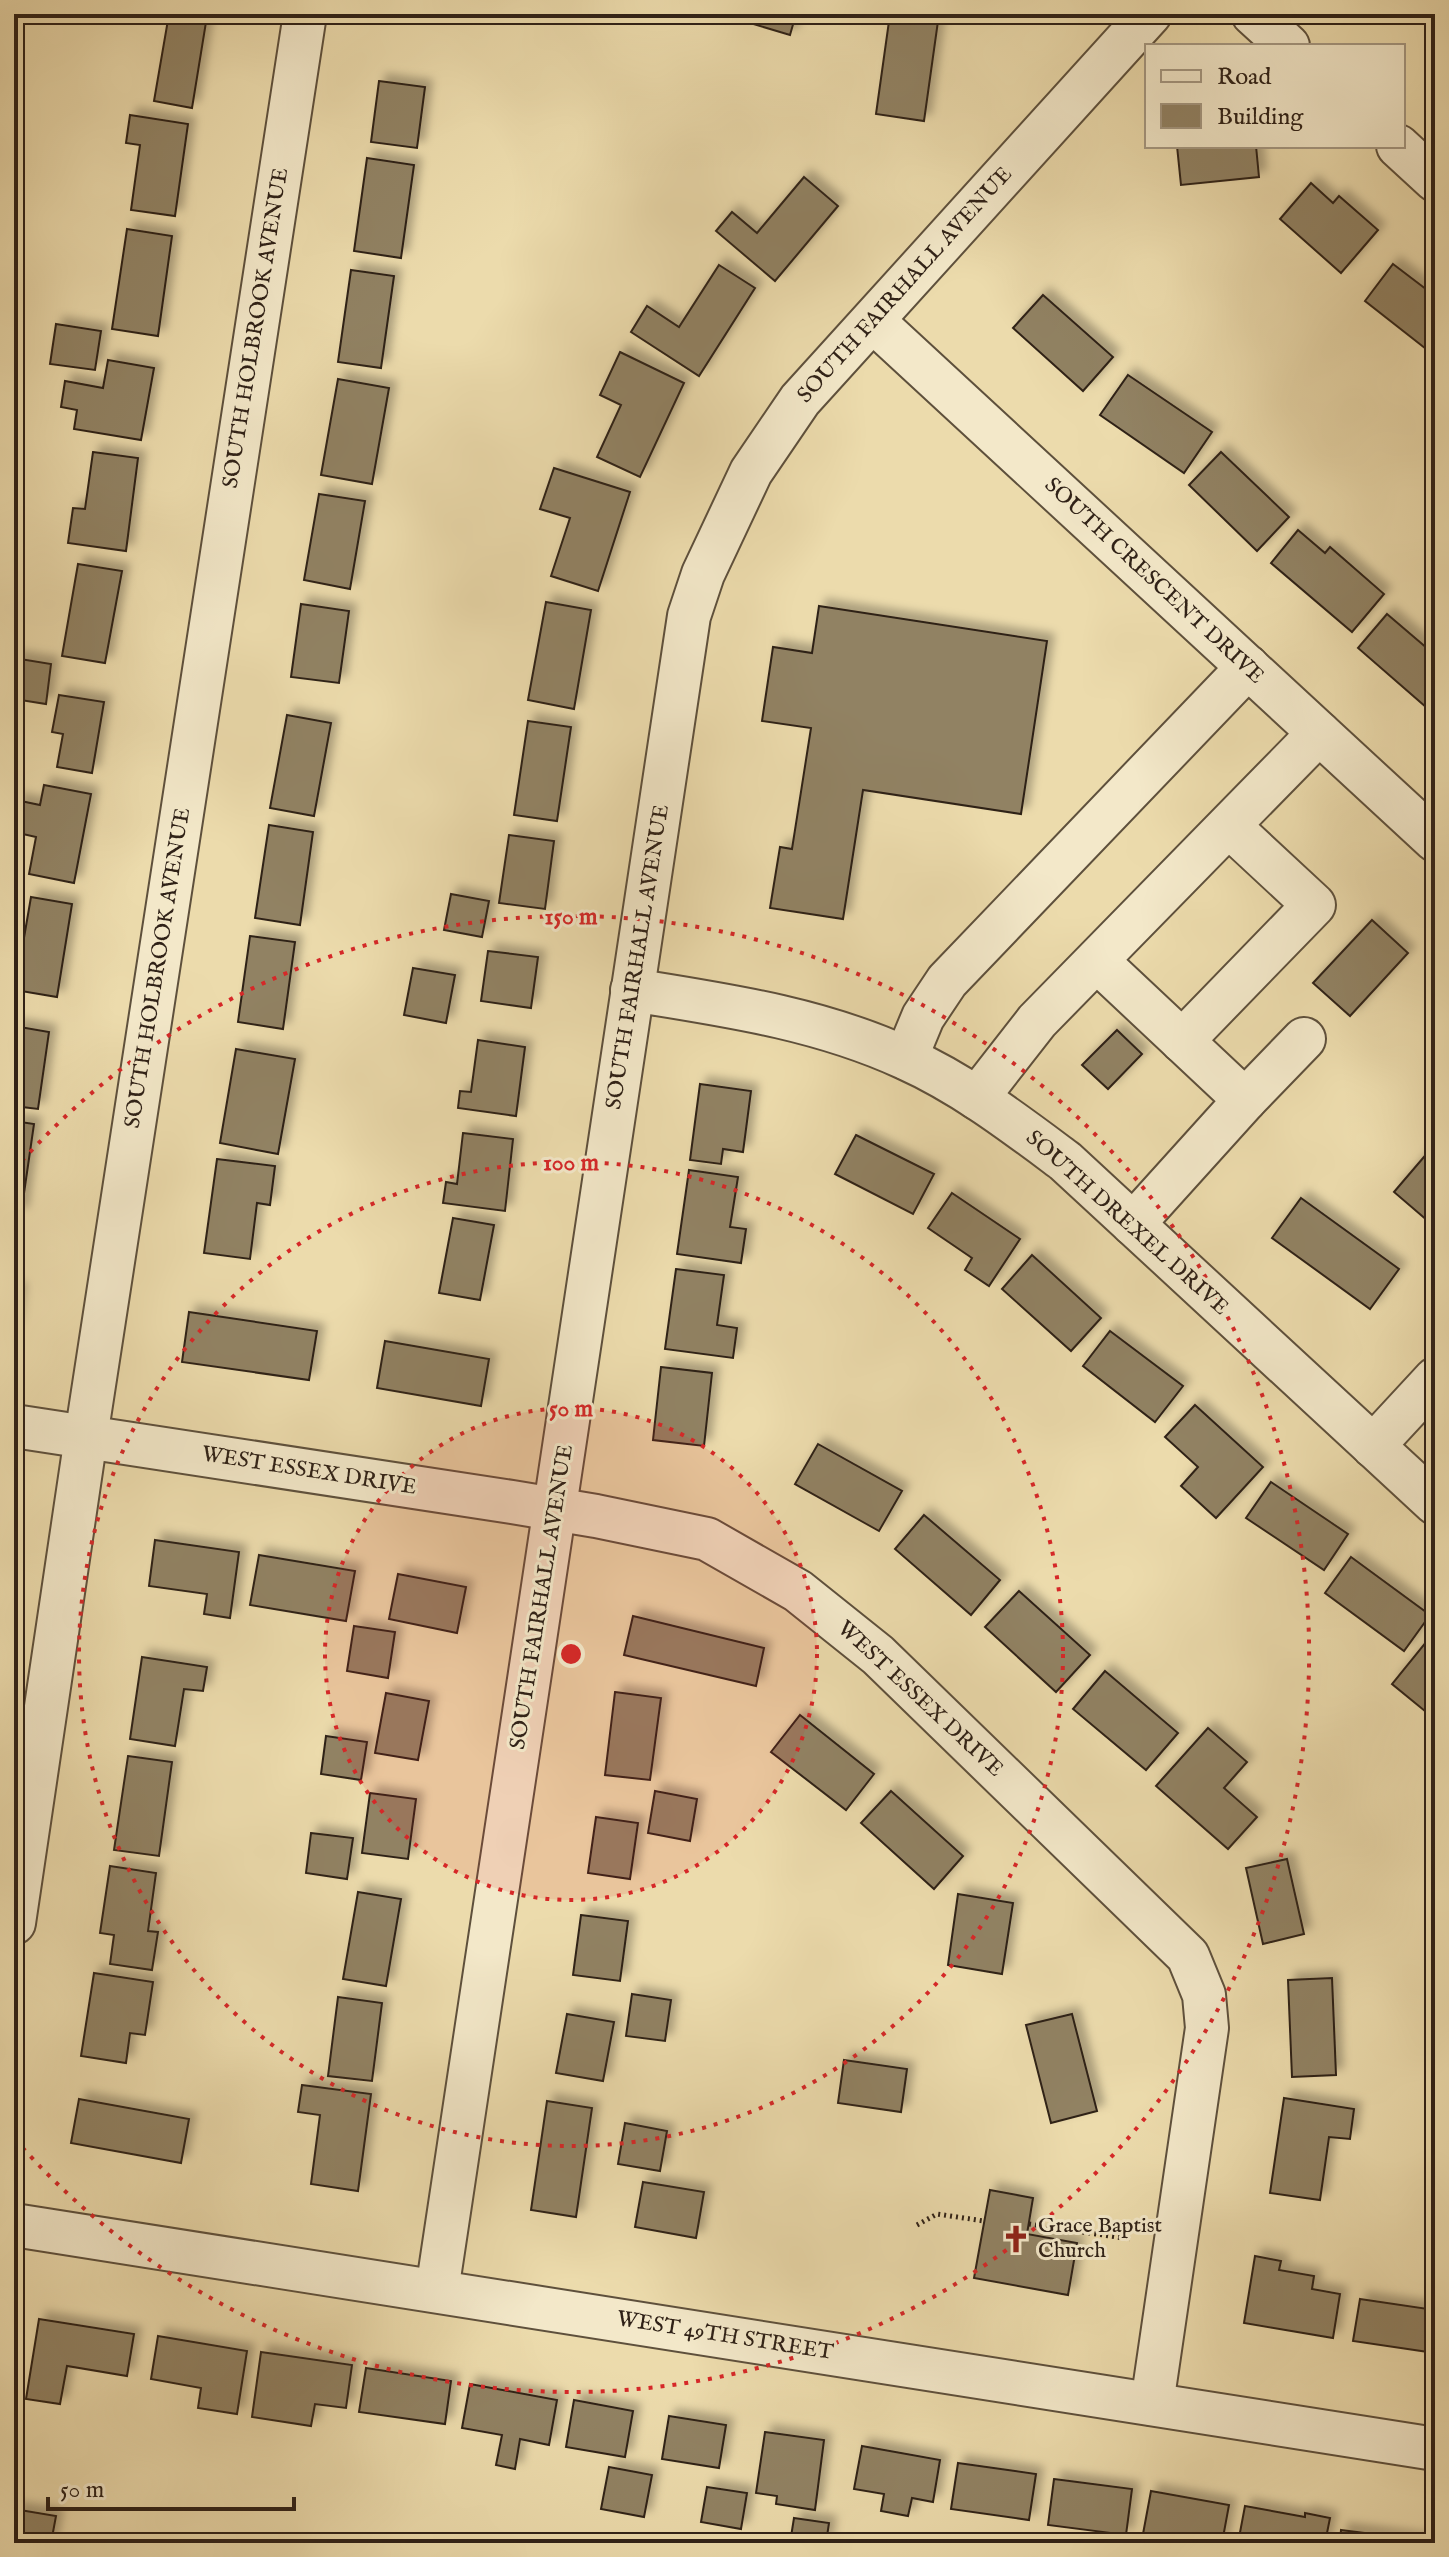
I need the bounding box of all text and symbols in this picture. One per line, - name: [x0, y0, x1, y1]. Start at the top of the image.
- legend: [1145, 44, 1405, 148]
- text: Road: [1217, 62, 1271, 93]
- text: Building: [1217, 102, 1304, 133]
- street label: SOUTH FAIRHALL AVENUE: [791, 161, 1019, 409]
- street label: SOUTH HOLBROOK AVENUE: [217, 166, 295, 490]
- street label: SOUTH CRESCENT DRIVE: [1038, 472, 1270, 690]
- street label: SOUTH FAIRHALL AVENUE: [600, 802, 676, 1112]
- street label: SOUTH HOLBROOK AVENUE: [119, 806, 197, 1130]
- text: 150 m: [544, 902, 598, 933]
- street label: SOUTH DREXEL DRIVE: [1020, 1124, 1234, 1322]
- text: 100 m: [543, 1148, 600, 1179]
- text: 50 m: [549, 1394, 594, 1425]
- street label: WEST ESSEX DRIVE: [200, 1440, 418, 1502]
- street label: SOUTH FAIRHALL AVENUE: [504, 1442, 580, 1752]
- street label: WEST ESSEX DRIVE: [831, 1615, 1009, 1783]
- centre of rings: [557, 1640, 585, 1668]
- place label: Grace Baptist Church: [1038, 2212, 1163, 2265]
- church icon: Grace Baptist Church: [1001, 2224, 1031, 2254]
- street label: WEST 49TH STREET: [615, 2305, 835, 2367]
- scale bar: [48, 2461, 294, 2511]
- text: 50 m: [60, 2475, 104, 2506]

